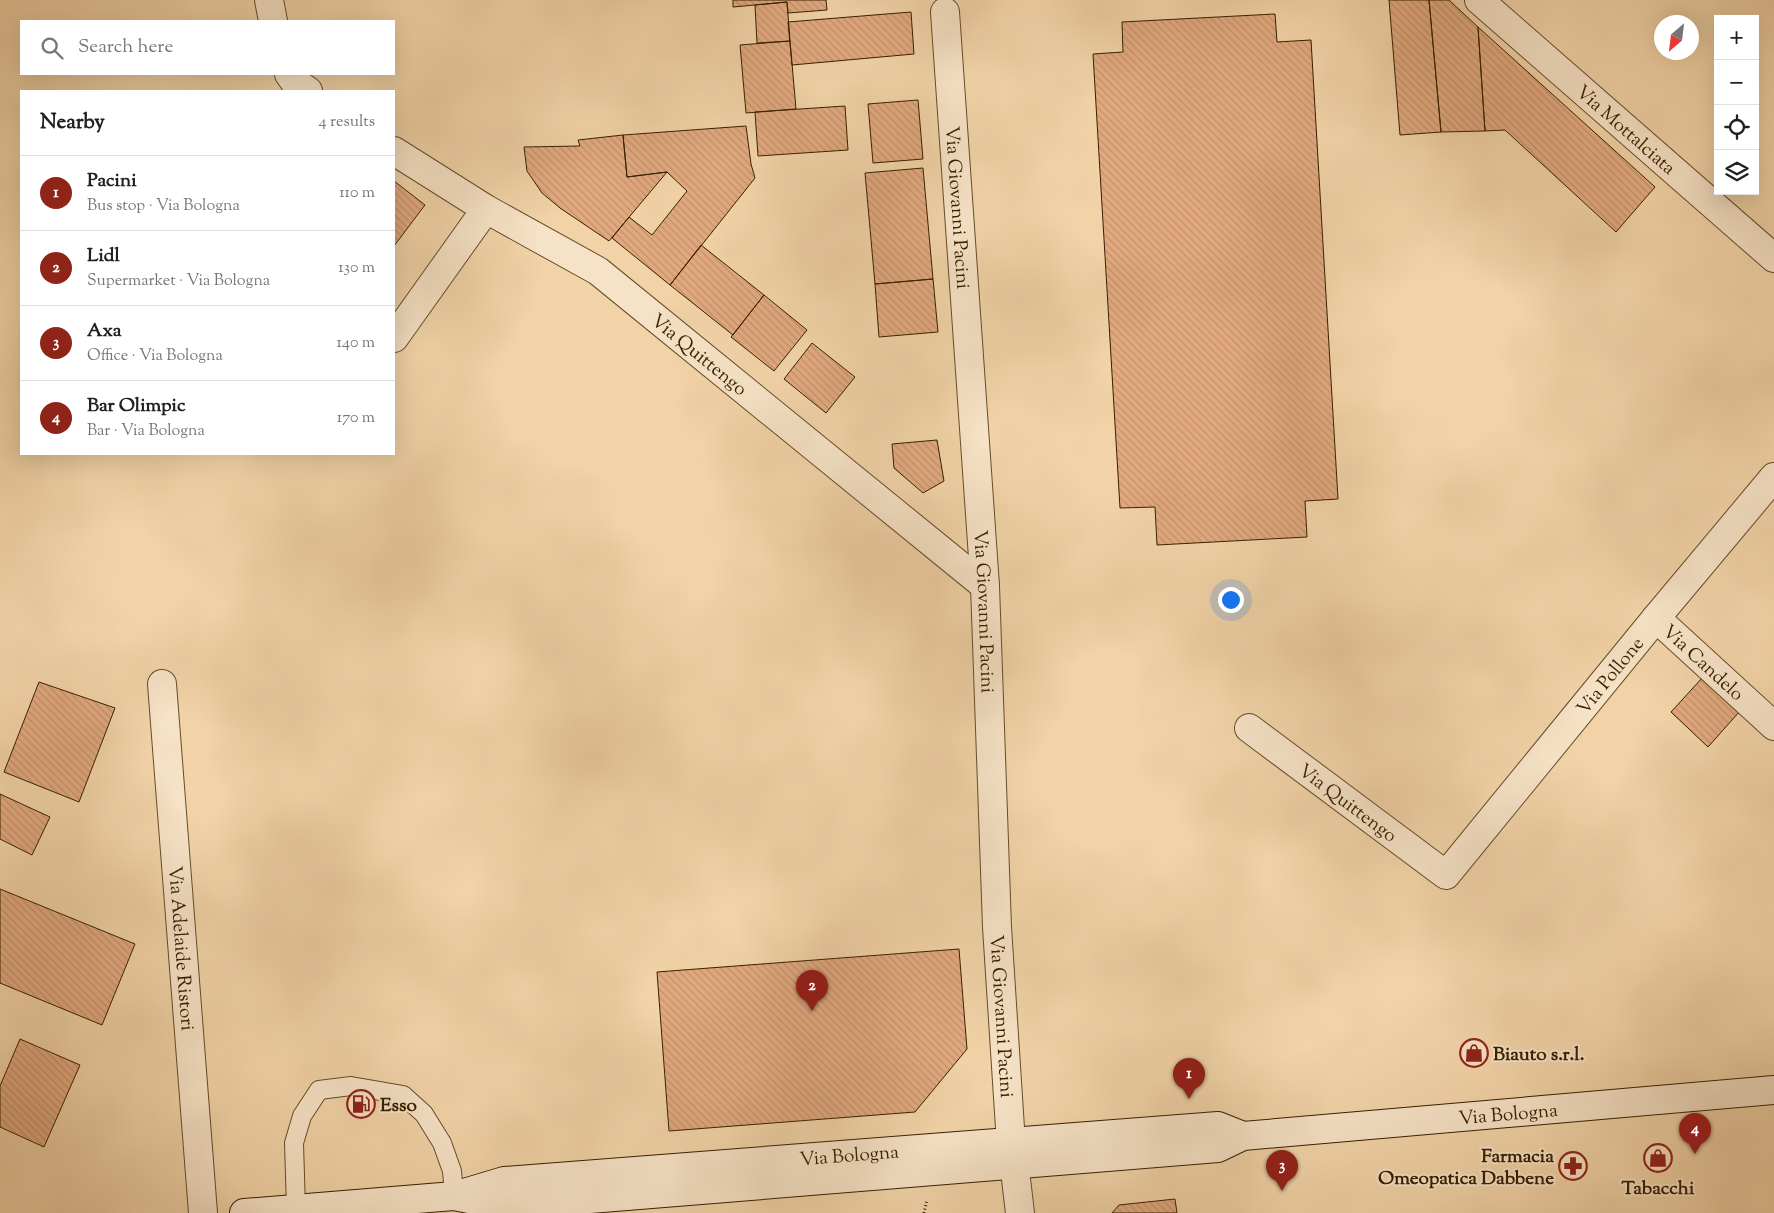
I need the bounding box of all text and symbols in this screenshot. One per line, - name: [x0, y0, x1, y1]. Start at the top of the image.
- north arrow: [1654, 15, 1699, 60]
- map controls: [1714, 15, 1759, 195]
- button: +: [1714, 15, 1759, 60]
- search box: [20, 20, 395, 75]
- icon: search: [38, 34, 66, 62]
- text: Search here: [78, 34, 173, 61]
- button: −: [1714, 60, 1759, 105]
- street label: Via Mottalciata: [1569, 80, 1681, 182]
- button: locate: [1714, 105, 1759, 150]
- text: Nearby: [40, 108, 105, 138]
- text: 4 results: [319, 111, 375, 134]
- street label: Via Giovanni Pacini: [937, 125, 975, 290]
- button: layers: [1714, 150, 1759, 195]
- text: Pacini: [87, 168, 137, 195]
- text: 1: [53, 182, 59, 205]
- text: 110 m: [339, 182, 375, 205]
- text: Bus stop · Via Bologna: [87, 195, 240, 218]
- text: Lidl: [87, 243, 120, 270]
- text: 2: [52, 257, 60, 280]
- text: 130 m: [338, 257, 375, 280]
- text: Supermarket · Via Bologna: [87, 270, 270, 293]
- street label: Via Quittengo: [644, 308, 752, 403]
- text: Axa: [87, 318, 122, 345]
- text: 3: [53, 332, 59, 355]
- text: 140 m: [337, 332, 375, 355]
- text: Office · Via Bologna: [87, 345, 223, 368]
- text: Bar Olimpic: [87, 393, 186, 420]
- text: 4: [52, 407, 60, 430]
- text: 170 m: [337, 407, 375, 430]
- text: Bar · Via Bologna: [87, 420, 205, 443]
- street label: Via Giovanni Pacini: [965, 529, 1000, 694]
- your location: [1218, 587, 1244, 613]
- street label: Via Candelo: [1655, 619, 1749, 708]
- street label: Via Pollone: [1571, 632, 1651, 721]
- street label: Via Quittengo: [1292, 758, 1402, 850]
- street label: Via Adelaide Ristori: [160, 865, 200, 1032]
- street label: Via Giovanni Pacini: [982, 934, 1019, 1099]
- pin: 2: [796, 970, 828, 1011]
- shop icon: Biauto s.r.l.: [1459, 1038, 1489, 1068]
- place label: Biauto s.r.l.: [1493, 1042, 1585, 1069]
- pin: 1: [1173, 1058, 1205, 1099]
- fuel station icon: Esso: [346, 1089, 376, 1119]
- place label: Esso: [380, 1093, 417, 1120]
- street label: Via Bologna: [1457, 1098, 1559, 1133]
- pin: 4: [1679, 1113, 1711, 1154]
- street label: Via Bologna: [799, 1140, 900, 1174]
- shop icon: Tabacchi: [1643, 1143, 1673, 1173]
- place label: Farmacia Omeopatica Dabbene: [1378, 1144, 1554, 1193]
- pin: 3: [1266, 1150, 1298, 1191]
- pharmacy icon: Farmacia Omeopatica Dabbene: [1558, 1151, 1588, 1181]
- place label: Tabacchi: [1622, 1176, 1695, 1203]

